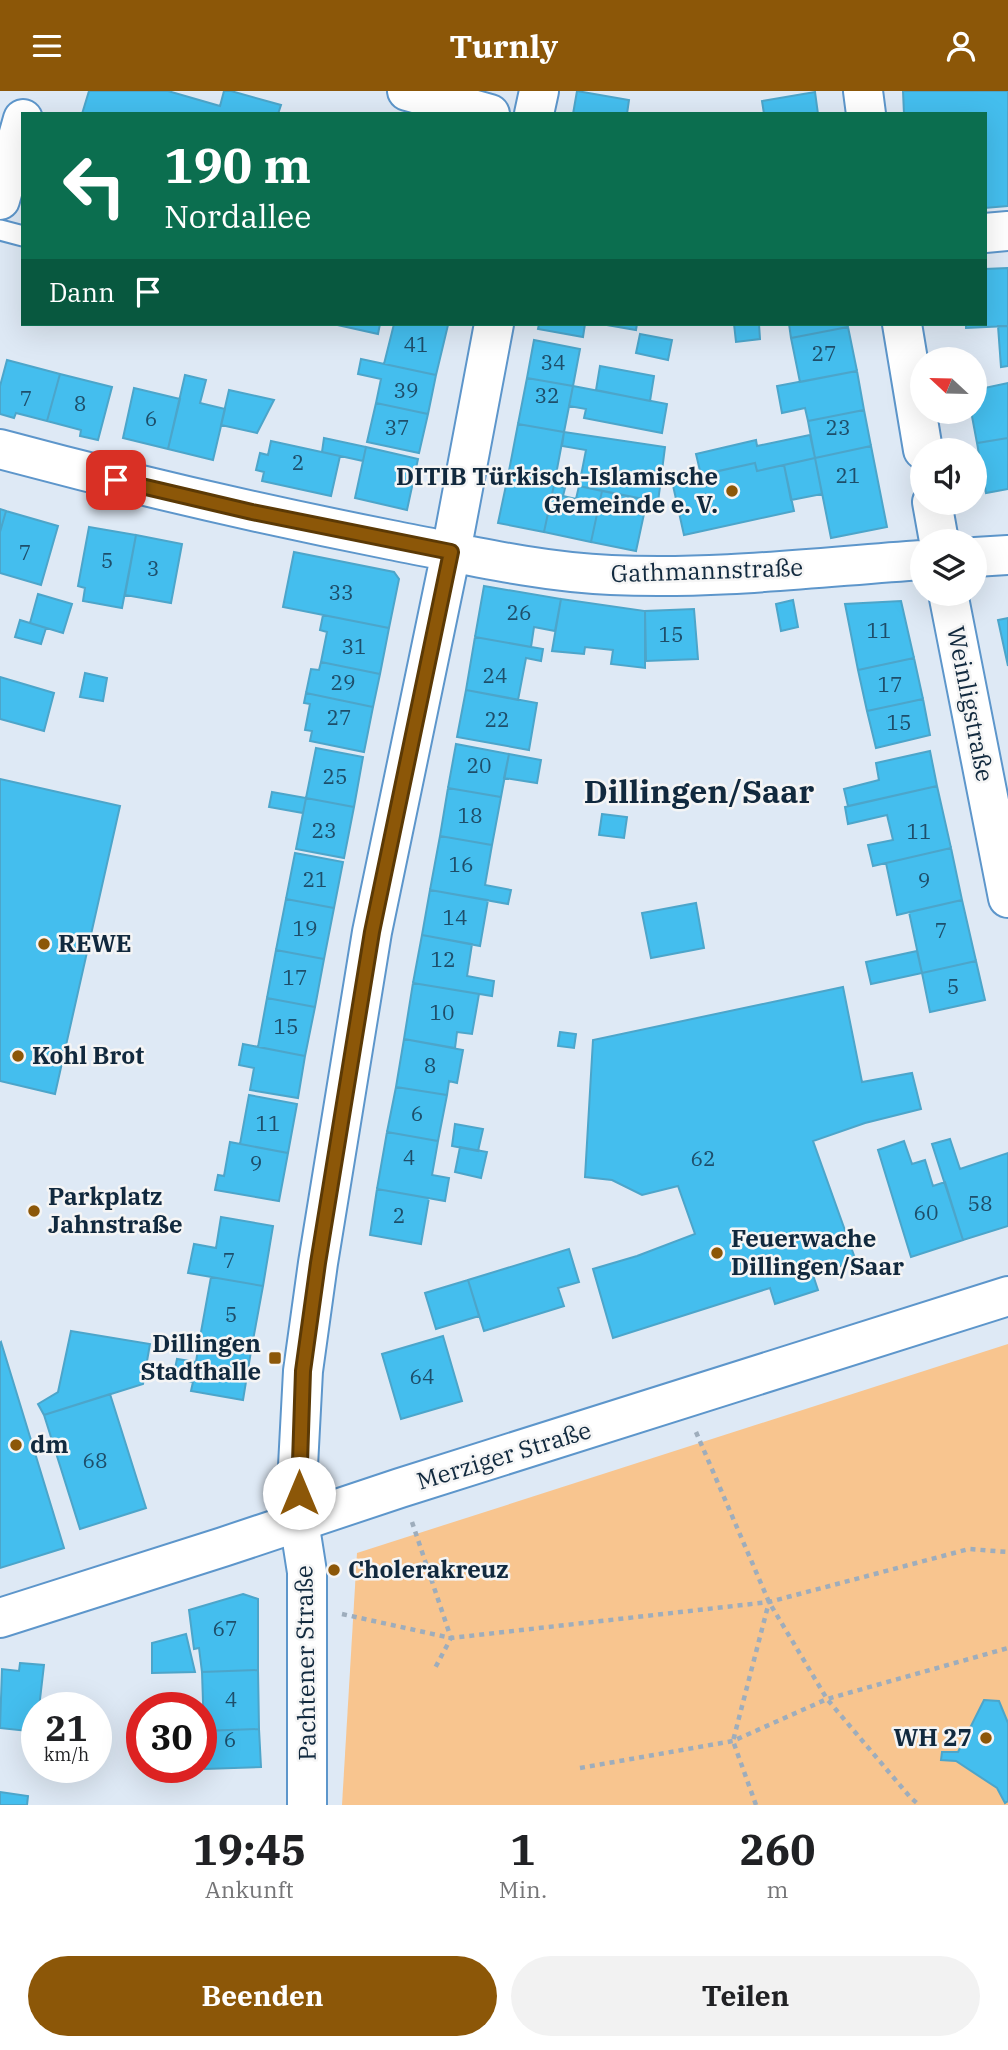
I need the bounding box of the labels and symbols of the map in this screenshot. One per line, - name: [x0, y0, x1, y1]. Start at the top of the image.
- house number: 41: [403, 330, 429, 358]
- house number: 27: [811, 339, 837, 367]
- north arrow: [910, 347, 987, 423]
- house number: 34: [540, 348, 566, 376]
- house number: 39: [393, 376, 419, 404]
- house number: 32: [534, 381, 560, 409]
- house number: 7: [20, 384, 32, 412]
- house number: 8: [74, 389, 86, 417]
- house number: 6: [145, 404, 157, 432]
- house number: 37: [384, 413, 410, 441]
- house number: 23: [825, 413, 851, 441]
- house number: 2: [292, 448, 304, 476]
- pin: [86, 450, 146, 510]
- place label: DITIB Türkisch-Islamische Gemeinde e. V.: [396, 460, 718, 520]
- house number: 21: [835, 461, 861, 489]
- marker: DITIB Türkisch-Islamische Gemeinde e. V.: [724, 483, 740, 499]
- house number: 7: [19, 538, 31, 566]
- house number: 5: [101, 546, 113, 574]
- street label: Gathmannstraße: [610, 551, 804, 589]
- house number: 3: [147, 554, 159, 582]
- house number: 33: [328, 578, 354, 606]
- house number: 26: [506, 598, 532, 626]
- house number: 11: [866, 616, 892, 644]
- house number: 15: [658, 620, 684, 648]
- street label: Weinligstraße: [940, 623, 1002, 784]
- house number: 31: [341, 632, 367, 660]
- house number: 24: [482, 661, 508, 689]
- house number: 29: [330, 668, 356, 696]
- house number: 17: [877, 670, 903, 698]
- house number: 27: [326, 703, 352, 731]
- house number: 22: [484, 705, 510, 733]
- house number: 15: [886, 708, 912, 736]
- house number: 20: [466, 751, 492, 779]
- house number: 25: [322, 762, 348, 790]
- district label: Dillingen/Saar: [584, 770, 815, 812]
- house number: 18: [457, 801, 483, 829]
- house number: 23: [311, 816, 337, 844]
- house number: 11: [906, 817, 932, 845]
- house number: 16: [448, 850, 474, 878]
- house number: 21: [302, 865, 328, 893]
- house number: 9: [918, 866, 930, 894]
- house number: 14: [442, 903, 468, 931]
- house number: 19: [292, 914, 318, 942]
- house number: 7: [935, 916, 947, 944]
- place label: REWE: [58, 927, 132, 959]
- marker: REWE: [36, 936, 52, 952]
- house number: 12: [430, 945, 456, 973]
- house number: 17: [282, 963, 308, 991]
- house number: 5: [947, 972, 959, 1000]
- house number: 10: [429, 998, 455, 1026]
- house number: 15: [273, 1012, 299, 1040]
- place label: Kohl Brot: [32, 1039, 144, 1071]
- marker: Kohl Brot: [10, 1048, 26, 1064]
- house number: 8: [424, 1051, 436, 1079]
- house number: 6: [411, 1099, 423, 1127]
- house number: 11: [255, 1109, 281, 1137]
- house number: 4: [403, 1143, 415, 1171]
- house number: 62: [690, 1144, 716, 1172]
- house number: 9: [250, 1149, 262, 1177]
- place label: Parkplatz Jahnstraße: [48, 1180, 183, 1240]
- house number: 58: [967, 1189, 993, 1217]
- house number: 60: [913, 1198, 939, 1226]
- house number: 2: [393, 1201, 405, 1229]
- marker: Parkplatz Jahnstraße: [26, 1203, 42, 1219]
- place label: Feuerwache Dillingen/Saar: [731, 1222, 904, 1282]
- marker: Feuerwache Dillingen/Saar: [709, 1245, 725, 1261]
- house number: 7: [223, 1246, 235, 1274]
- house number: 5: [225, 1300, 237, 1328]
- place label: Dillingen Stadthalle: [141, 1327, 261, 1387]
- marker: Dillingen Stadthalle: [267, 1350, 283, 1366]
- house number: 64: [409, 1362, 435, 1390]
- street label: Merziger Straße: [413, 1413, 595, 1497]
- place label: dm: [30, 1428, 68, 1460]
- marker: dm: [8, 1437, 24, 1453]
- house number: 68: [82, 1446, 108, 1474]
- position arrow: [262, 1456, 336, 1530]
- place label: Cholerakreuz: [348, 1553, 509, 1585]
- marker: Cholerakreuz: [326, 1562, 342, 1578]
- street label: Pachtener Straße: [287, 1565, 323, 1761]
- house number: 67: [212, 1614, 238, 1642]
- house number: 4: [225, 1685, 237, 1713]
- speed limit sign: 30: [126, 1692, 217, 1783]
- place label: WH 27: [893, 1721, 972, 1753]
- house number: 6: [224, 1725, 236, 1753]
- marker: WH 27: [978, 1730, 994, 1746]

